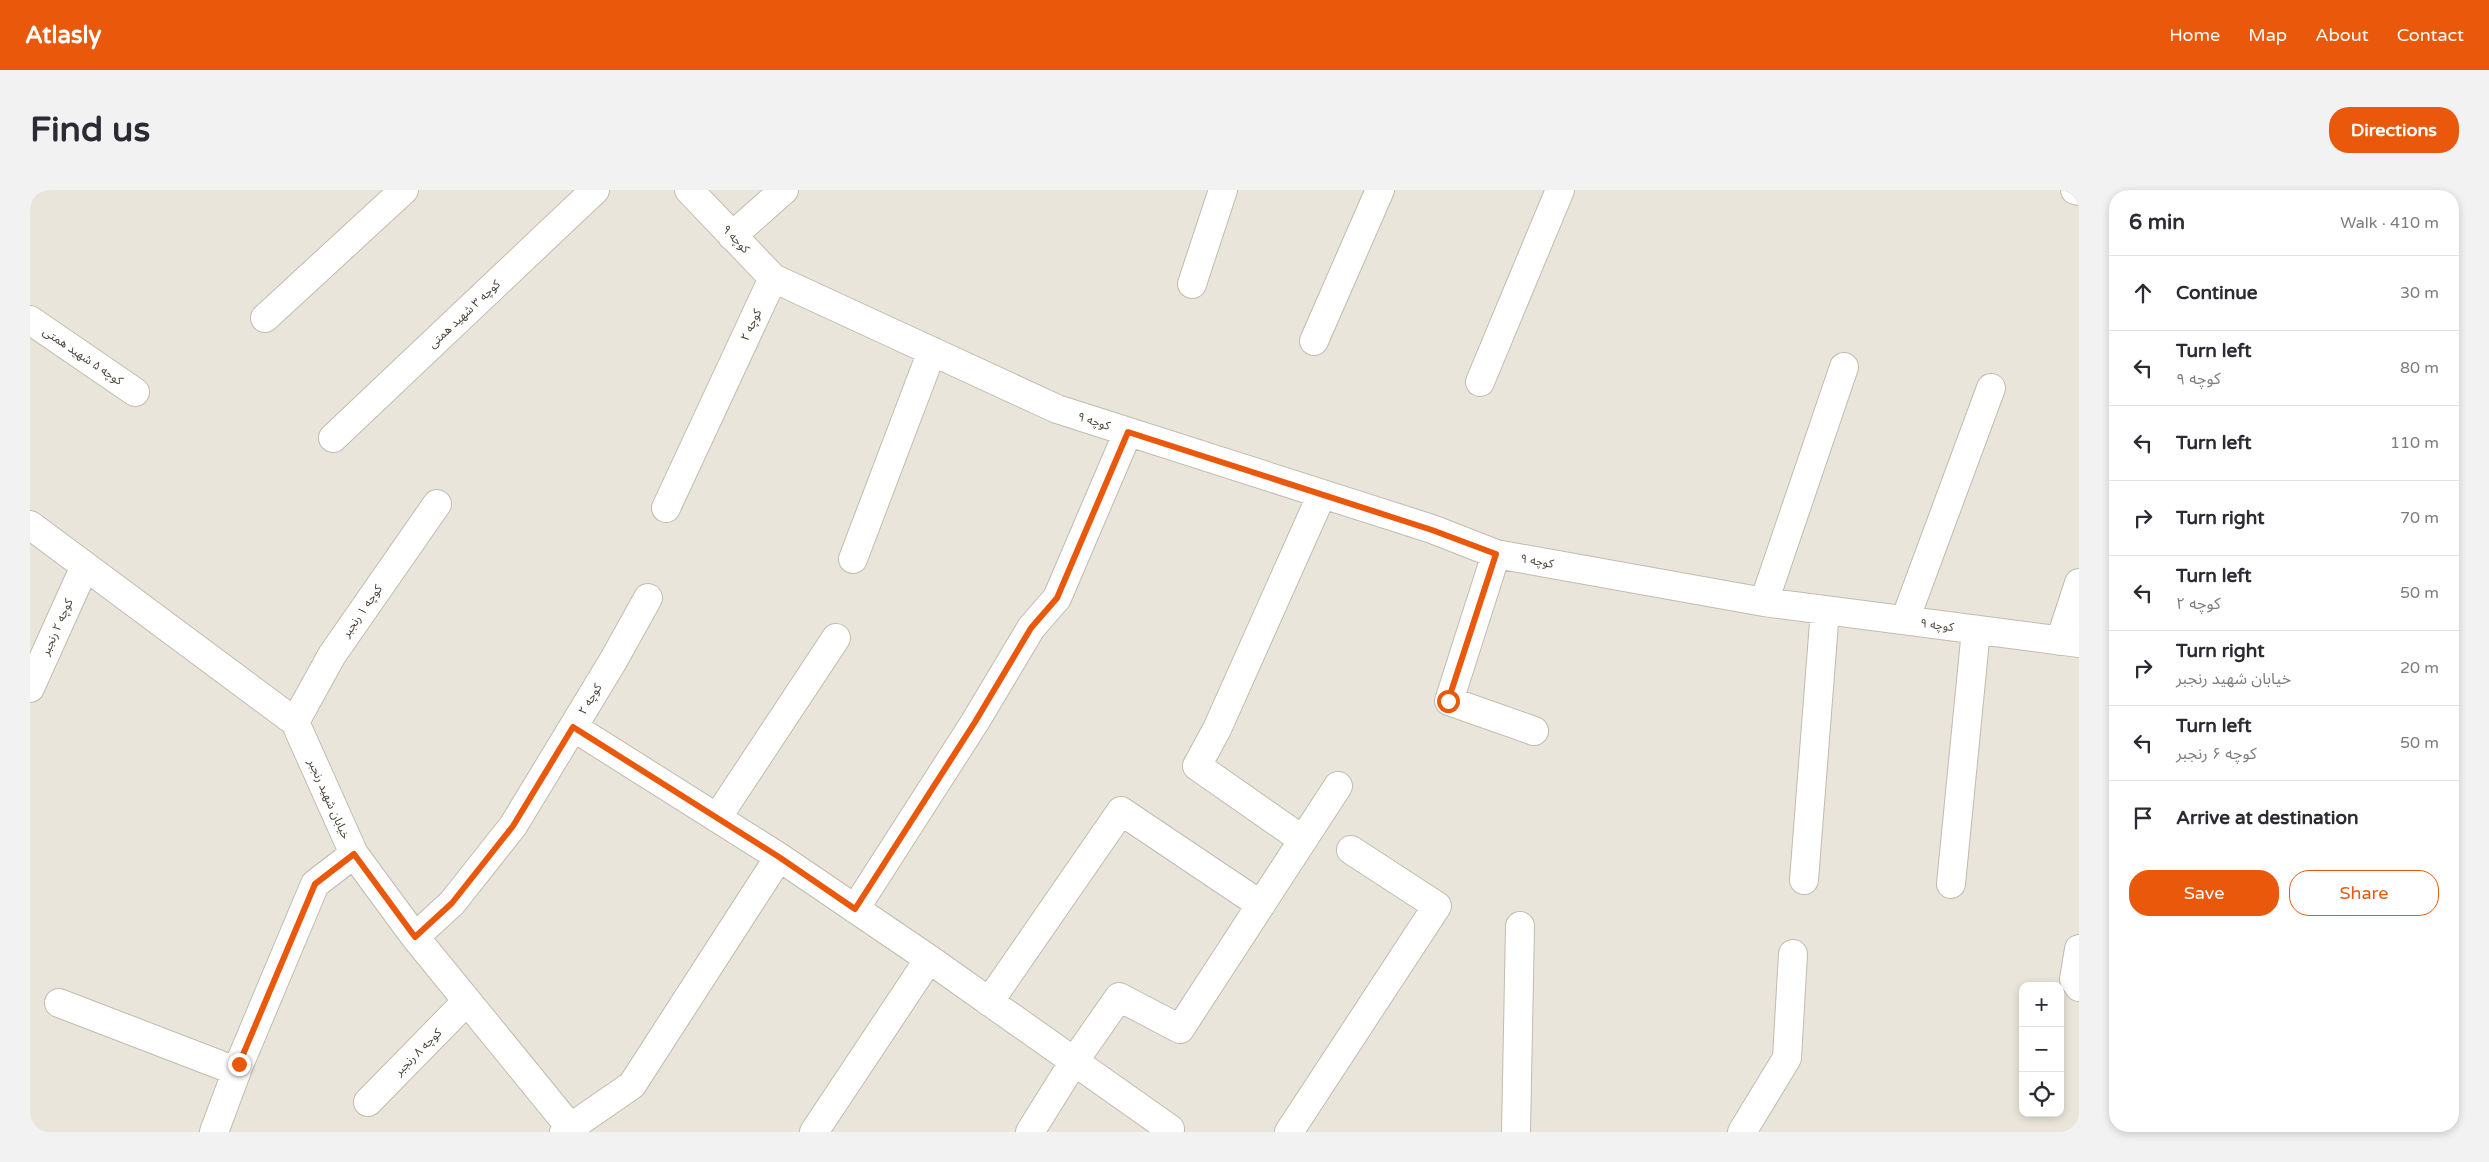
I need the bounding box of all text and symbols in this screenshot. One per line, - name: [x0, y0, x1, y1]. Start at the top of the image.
- text: Atlasly: [25, 21, 101, 50]
- text: Home: [2169, 24, 2220, 46]
- text: Map: [2248, 24, 2287, 46]
- text: About: [2315, 24, 2369, 46]
- text: Contact: [2397, 24, 2464, 46]
- button: Directions: [2329, 107, 2459, 153]
- text: Find us: [30, 109, 150, 151]
- text: 6 min: [2129, 210, 2185, 235]
- text: Walk · 410 m: [2340, 213, 2439, 233]
- street label: کوچه ۹: [719, 222, 753, 257]
- street label: کوچه ۳ شهید همتی: [425, 276, 504, 352]
- icon: ahead: [2129, 279, 2157, 307]
- text: Continue: [2176, 282, 2258, 304]
- text: 30 m: [2400, 283, 2439, 303]
- street label: کوچه ۲: [738, 306, 766, 344]
- street label: کوچه ۵ شهید همتی: [40, 324, 126, 389]
- text: Turn left: [2176, 340, 2252, 362]
- icon: left: [2129, 354, 2157, 382]
- text: 80 m: [2400, 358, 2439, 378]
- text: کوچه ۹: [2176, 369, 2221, 389]
- street label: کوچه ۹: [1076, 409, 1113, 434]
- icon: left: [2129, 429, 2157, 457]
- text: Turn left: [2176, 432, 2252, 454]
- text: 110 m: [2390, 433, 2439, 453]
- icon: right: [2129, 504, 2157, 532]
- text: Turn right: [2176, 507, 2264, 529]
- text: 70 m: [2400, 508, 2439, 528]
- street label: کوچه ۹: [1519, 551, 1556, 572]
- text: Turn left: [2176, 565, 2252, 587]
- icon: left: [2129, 579, 2157, 607]
- street label: کوچه ۱ رنجبر: [338, 581, 387, 641]
- text: 50 m: [2400, 583, 2439, 603]
- text: کوچه ۲: [2176, 594, 2221, 614]
- street label: کوچه ۲ رنجبر: [38, 596, 77, 659]
- street label: کوچه ۹: [1919, 616, 1956, 635]
- text: Turn right: [2176, 640, 2264, 662]
- icon: right: [2129, 654, 2157, 682]
- text: 20 m: [2400, 658, 2439, 678]
- text: خیابان شهید رنجبر: [2176, 669, 2291, 689]
- street label: کوچه ۲: [575, 680, 606, 718]
- route start: [1437, 690, 1460, 713]
- text: Turn left: [2176, 715, 2252, 737]
- icon: left: [2129, 729, 2157, 757]
- text: 50 m: [2400, 733, 2439, 753]
- text: کوچه ۶ رنجبر: [2176, 744, 2257, 764]
- street label: خیابان شهید رنجبر: [305, 756, 353, 841]
- icon: arrive: [2129, 804, 2157, 832]
- text: Arrive at destination: [2176, 807, 2359, 829]
- button: Save: [2129, 870, 2279, 916]
- button: Share: [2289, 870, 2439, 916]
- map controls: [2019, 982, 2064, 1117]
- button: +: [2019, 982, 2064, 1027]
- street label: کوچه ۸ رنجبر: [391, 1025, 446, 1080]
- button: −: [2019, 1027, 2064, 1072]
- route end: [228, 1053, 251, 1076]
- button: locate: [2019, 1072, 2064, 1117]

